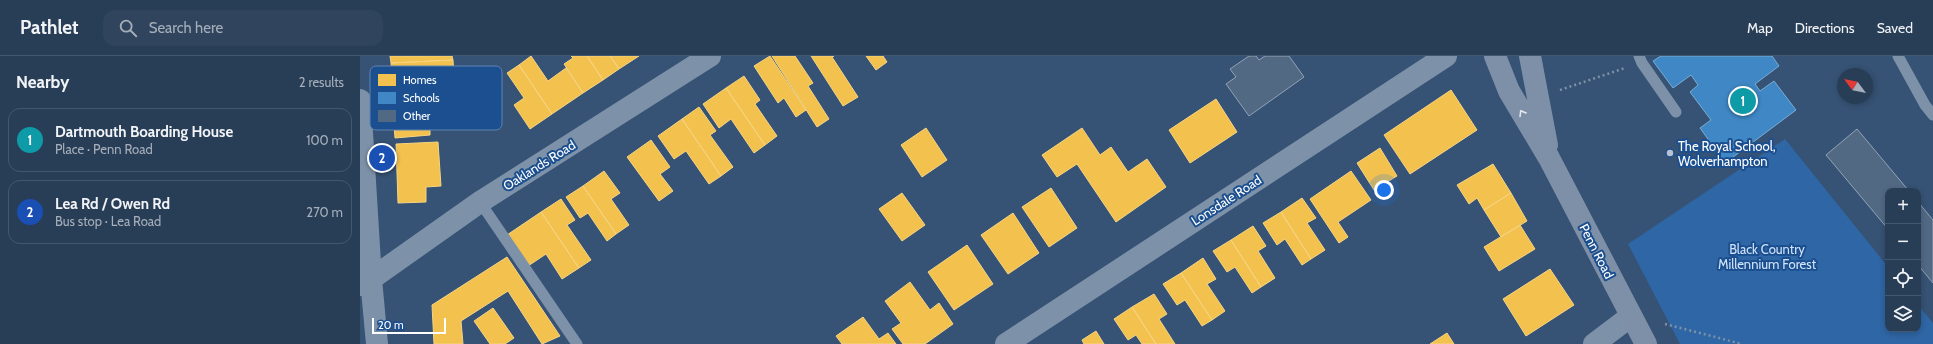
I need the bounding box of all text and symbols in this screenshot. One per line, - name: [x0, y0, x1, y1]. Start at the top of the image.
- search box: [103, 10, 383, 46]
- text: Pathlet: [20, 16, 79, 39]
- icon: search: [117, 17, 139, 39]
- text: Search here: [149, 19, 223, 37]
- text: Map: [1747, 19, 1773, 37]
- text: Directions: [1795, 19, 1855, 37]
- text: Saved: [1877, 19, 1913, 37]
- legend: [370, 66, 502, 130]
- north arrow: [1837, 68, 1873, 104]
- text: Nearby: [16, 72, 69, 92]
- text: Homes: [403, 73, 437, 87]
- text: 2 results: [299, 74, 344, 90]
- pin: 1: [1730, 86, 1756, 116]
- text: Schools: [403, 91, 440, 105]
- text: Other: [403, 109, 431, 123]
- one-way arrow: [1519, 110, 1527, 117]
- text: Dartmouth Boarding House: [55, 123, 233, 141]
- text: 1: [28, 132, 32, 148]
- text: 100 m: [306, 132, 343, 148]
- street label: Oaklands Road: [500, 136, 578, 194]
- place label: The Royal School, Wolverhampton: [1678, 138, 1776, 169]
- text: Place · Penn Road: [55, 141, 153, 157]
- pin: 2: [369, 143, 395, 173]
- marker: The Royal School, Wolverhampton: [1665, 148, 1675, 158]
- street label: Lonsdale Road: [1188, 171, 1264, 229]
- your location: [1374, 180, 1394, 200]
- map controls: [1885, 188, 1921, 332]
- button: +: [1885, 188, 1921, 224]
- text: Lea Rd / Owen Rd: [55, 195, 170, 213]
- text: 2: [27, 204, 33, 220]
- text: 270 m: [306, 204, 343, 220]
- text: Bus stop · Lea Road: [55, 213, 161, 229]
- street label: Penn Road: [1576, 221, 1618, 281]
- button: −: [1885, 224, 1921, 260]
- park label: Black Country Millennium Forest: [1718, 241, 1817, 272]
- button: locate: [1885, 260, 1921, 296]
- button: layers: [1885, 296, 1921, 332]
- scale bar: [372, 316, 446, 335]
- text: 20 m: [378, 318, 404, 332]

